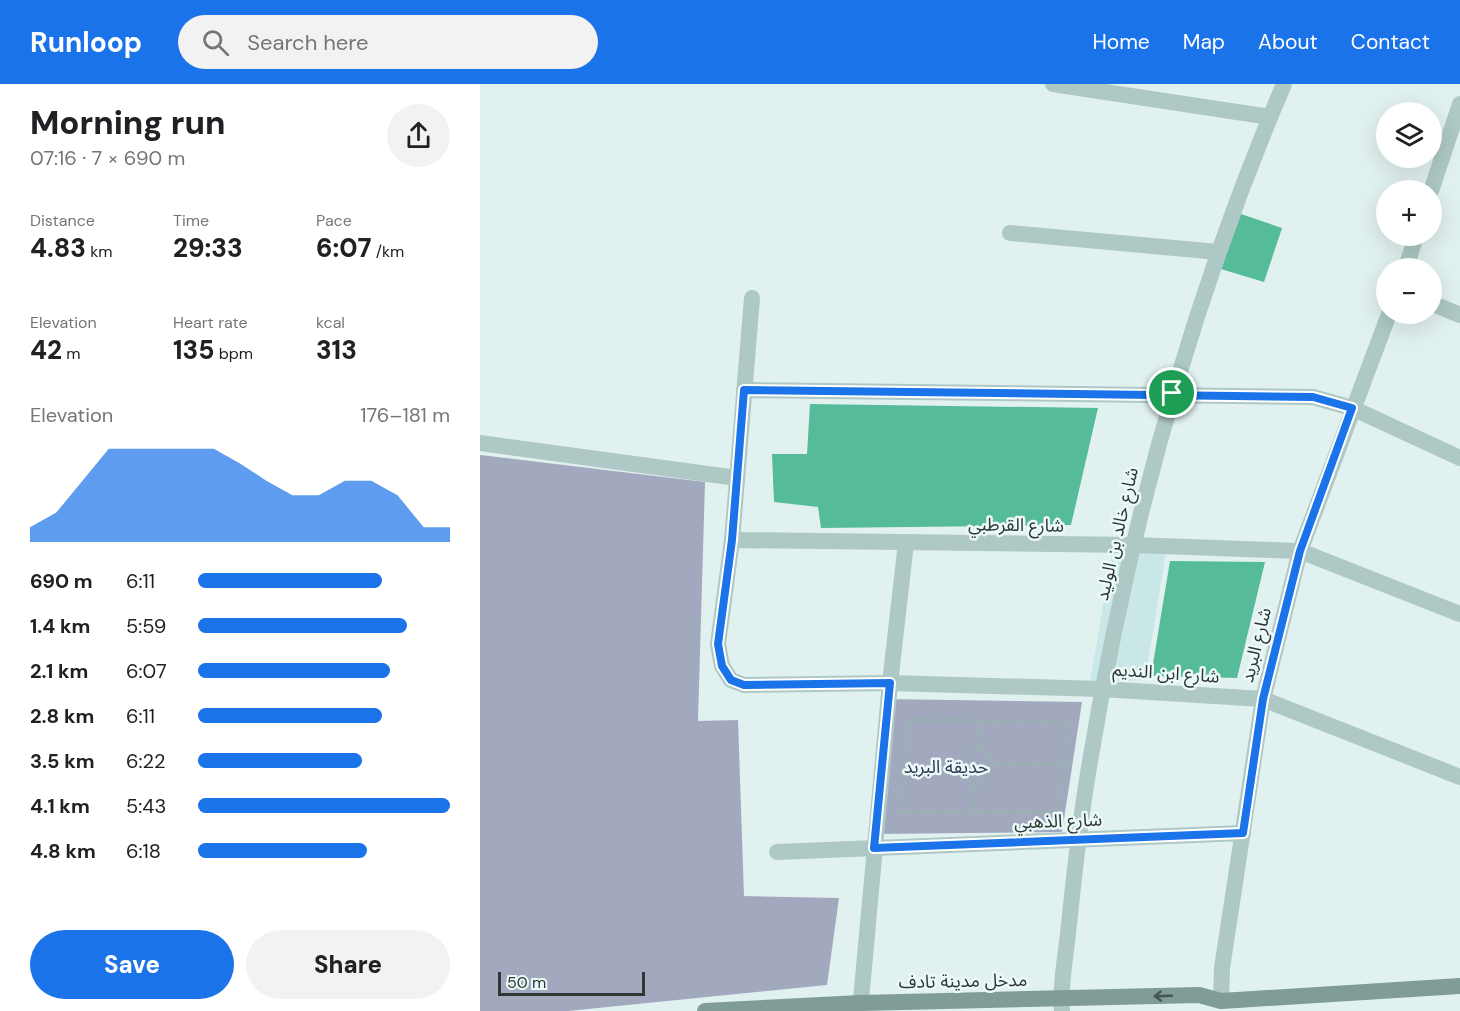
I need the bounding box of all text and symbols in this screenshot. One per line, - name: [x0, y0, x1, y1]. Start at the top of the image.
- search box: [178, 15, 598, 69]
- text: Runloop: [30, 24, 142, 61]
- icon: search: [199, 26, 232, 59]
- text: Search here: [247, 28, 369, 57]
- text: Home: [1092, 28, 1150, 56]
- text: Map: [1183, 28, 1225, 56]
- text: About: [1258, 28, 1318, 56]
- text: Contact: [1351, 28, 1430, 56]
- text: Morning run: [30, 101, 225, 144]
- map controls: [1376, 102, 1442, 324]
- button: layers: [1376, 102, 1442, 168]
- button: share: [387, 104, 450, 167]
- text: 07:16 · 7 × 690 m: [30, 145, 185, 171]
- button: +: [1376, 180, 1442, 246]
- text: Distance: [30, 210, 95, 231]
- text: Time: [173, 210, 209, 231]
- text: Pace: [316, 210, 352, 231]
- text: 4.83: [30, 231, 86, 265]
- text: 29:33: [173, 231, 243, 265]
- text: 6:07: [316, 231, 371, 265]
- text: km: [86, 241, 113, 262]
- text: /km: [371, 241, 404, 262]
- button: −: [1376, 258, 1442, 324]
- text: Elevation: [30, 312, 97, 333]
- text: Heart rate: [173, 312, 248, 333]
- text: kcal: [316, 312, 345, 333]
- text: 42: [30, 333, 62, 367]
- text: 135: [173, 333, 215, 367]
- text: 313: [316, 333, 357, 367]
- text: m: [62, 343, 81, 364]
- text: bpm: [215, 343, 253, 364]
- pin: [1146, 367, 1197, 418]
- icon: arrive: [1155, 376, 1188, 409]
- text: Elevation: [30, 402, 113, 428]
- text: 176–181 m: [360, 402, 450, 428]
- street label: شارع خالد بن الوليد: [1090, 465, 1146, 603]
- street label: شارع القرطبي: [968, 512, 1064, 540]
- text: 690 m: [30, 568, 93, 594]
- text: 6:11: [126, 568, 155, 594]
- street label: شارع البريد: [1235, 605, 1279, 686]
- text: 1.4 km: [30, 613, 90, 639]
- text: 5:59: [126, 613, 166, 639]
- street label: شارع ابن النديم: [1112, 657, 1220, 691]
- text: 2.1 km: [30, 658, 88, 684]
- text: 6:07: [126, 658, 167, 684]
- text: 2.8 km: [30, 703, 94, 729]
- text: 6:11: [126, 703, 155, 729]
- text: 3.5 km: [30, 748, 95, 774]
- text: 6:22: [126, 748, 166, 774]
- park label: حديقة البريد: [904, 755, 988, 779]
- text: 4.1 km: [30, 793, 90, 819]
- text: 5:43: [126, 793, 166, 819]
- street label: شارع الذهبي: [1014, 807, 1103, 837]
- text: 4.8 km: [30, 838, 96, 864]
- text: 6:18: [126, 838, 161, 864]
- button: Save: [30, 930, 234, 999]
- button: Share: [246, 930, 450, 999]
- street label: مدخل مدينة تادف: [899, 968, 1027, 994]
- scale bar: [498, 969, 645, 996]
- text: 50 m: [507, 972, 546, 993]
- one-way arrow: [1153, 990, 1173, 1002]

